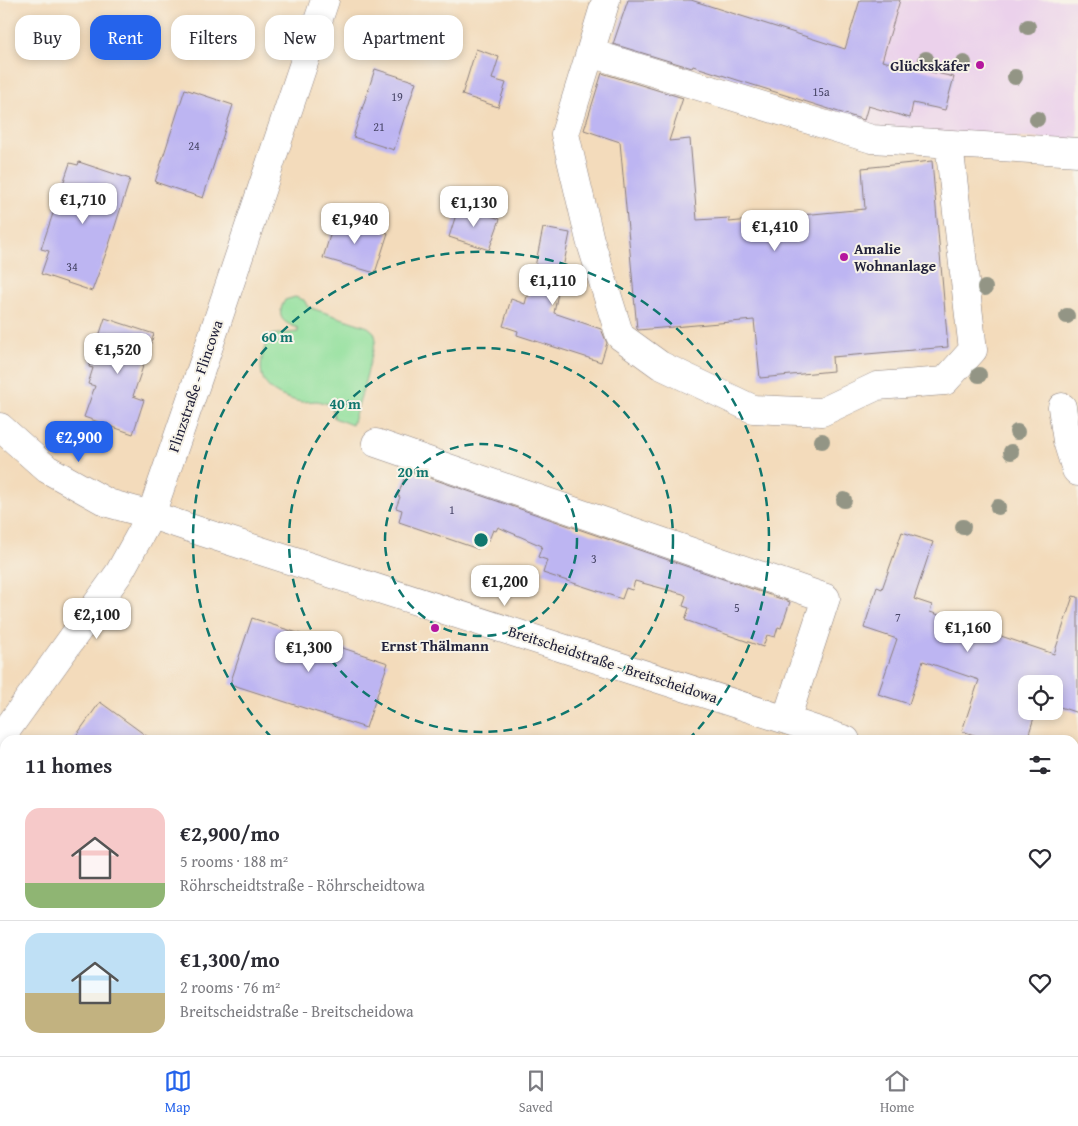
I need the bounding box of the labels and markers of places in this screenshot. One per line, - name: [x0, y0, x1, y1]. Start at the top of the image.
- place label: Glückskäfer: [890, 55, 970, 76]
- marker: Glückskäfer: [974, 59, 986, 71]
- pin: €1,710: [42, 182, 124, 225]
- pin: €1,130: [433, 186, 515, 228]
- pin: €1,940: [314, 202, 396, 245]
- pin: €1,410: [734, 210, 816, 252]
- place label: Amalie Wohnanlage: [854, 238, 936, 276]
- marker: Amalie Wohnanlage: [838, 251, 850, 263]
- pin: €1,110: [512, 264, 594, 306]
- pin: €1,520: [77, 332, 159, 375]
- pin: €2,900: [38, 420, 120, 463]
- centre of rings: [472, 531, 490, 549]
- pin: €1,200: [464, 564, 546, 607]
- pin: €2,100: [56, 598, 138, 640]
- pin: €1,160: [927, 610, 1009, 653]
- marker: Ernst Thälmann: [429, 622, 441, 634]
- pin: €1,300: [268, 630, 350, 673]
- place label: Ernst Thälmann: [381, 635, 489, 656]

